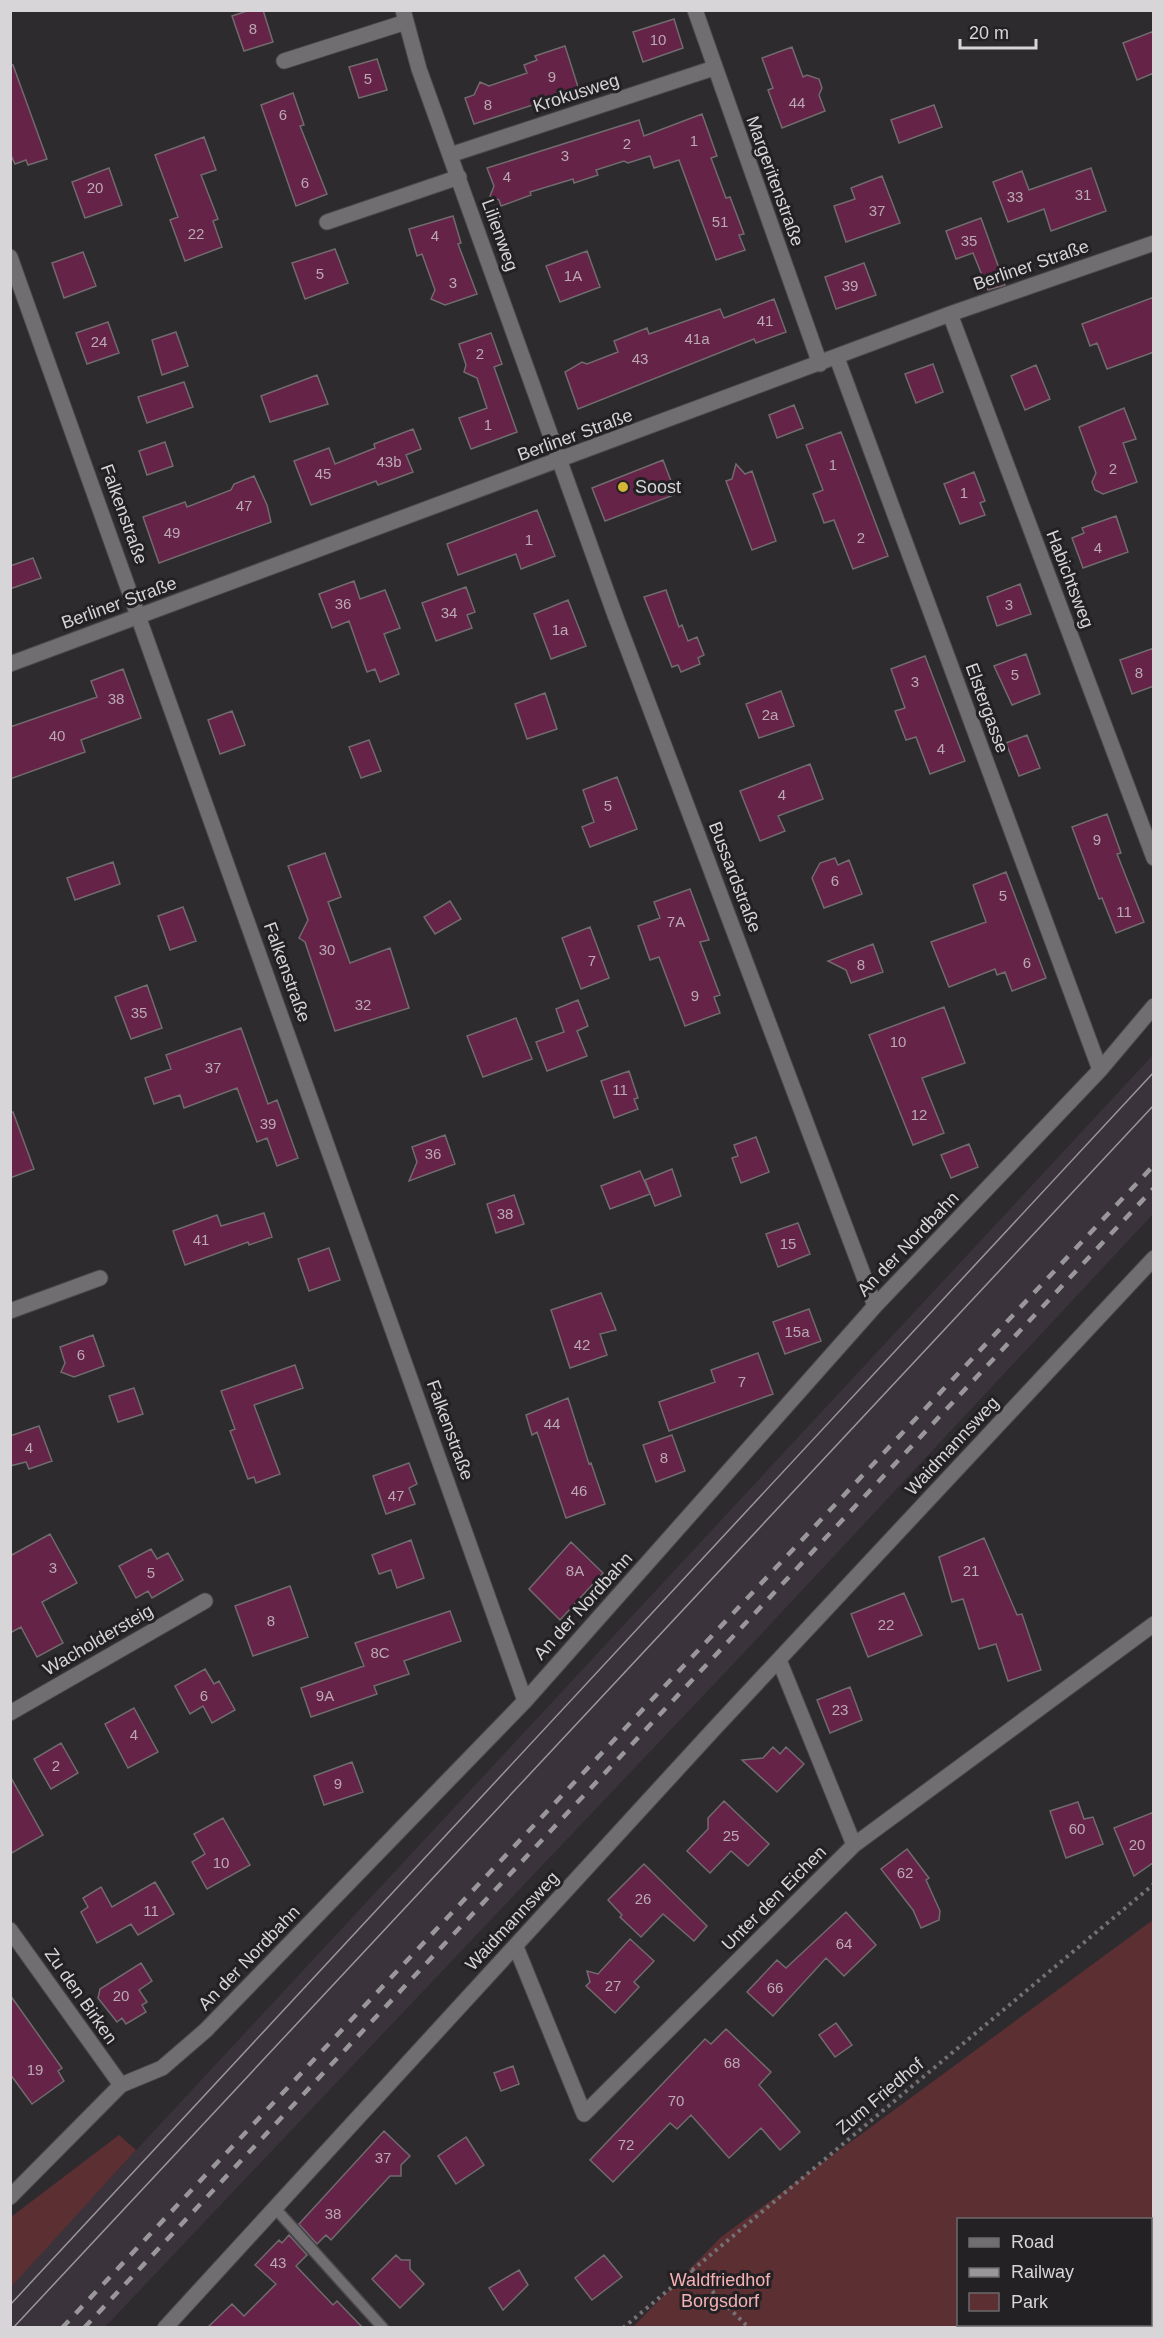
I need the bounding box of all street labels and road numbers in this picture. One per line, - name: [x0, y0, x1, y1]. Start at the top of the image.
- street label: Krokusweg: [531, 70, 621, 116]
- street label: Margeritenstraße: [742, 113, 808, 249]
- street label: Lilienweg: [478, 196, 522, 274]
- street label: Berliner Straße: [971, 236, 1091, 294]
- street label: Berliner Straße: [515, 405, 635, 465]
- street label: Falkenstraße: [97, 461, 151, 567]
- street label: Habichtsweg: [1042, 527, 1098, 631]
- street label: Berliner Straße: [59, 573, 179, 633]
- street label: Elstergasse: [962, 660, 1012, 756]
- street label: Bussardstraße: [705, 819, 765, 935]
- street label: Falkenstraße: [260, 919, 314, 1025]
- street label: An der Nordbahn: [853, 1188, 963, 1300]
- street label: Falkenstraße: [423, 1377, 477, 1483]
- street label: Waidmannsweg: [901, 1393, 1003, 1499]
- street label: An der Nordbahn: [530, 1548, 636, 1664]
- street label: Wacholdersteig: [40, 1600, 156, 1680]
- street label: Unter den Eichen: [718, 1842, 830, 1954]
- street label: Waidmannsweg: [461, 1868, 563, 1974]
- street label: An der Nordbahn: [194, 1902, 304, 2014]
- street label: Zu den Birken: [41, 1944, 121, 2048]
- street label: Zum Friedhof: [833, 2053, 928, 2138]

